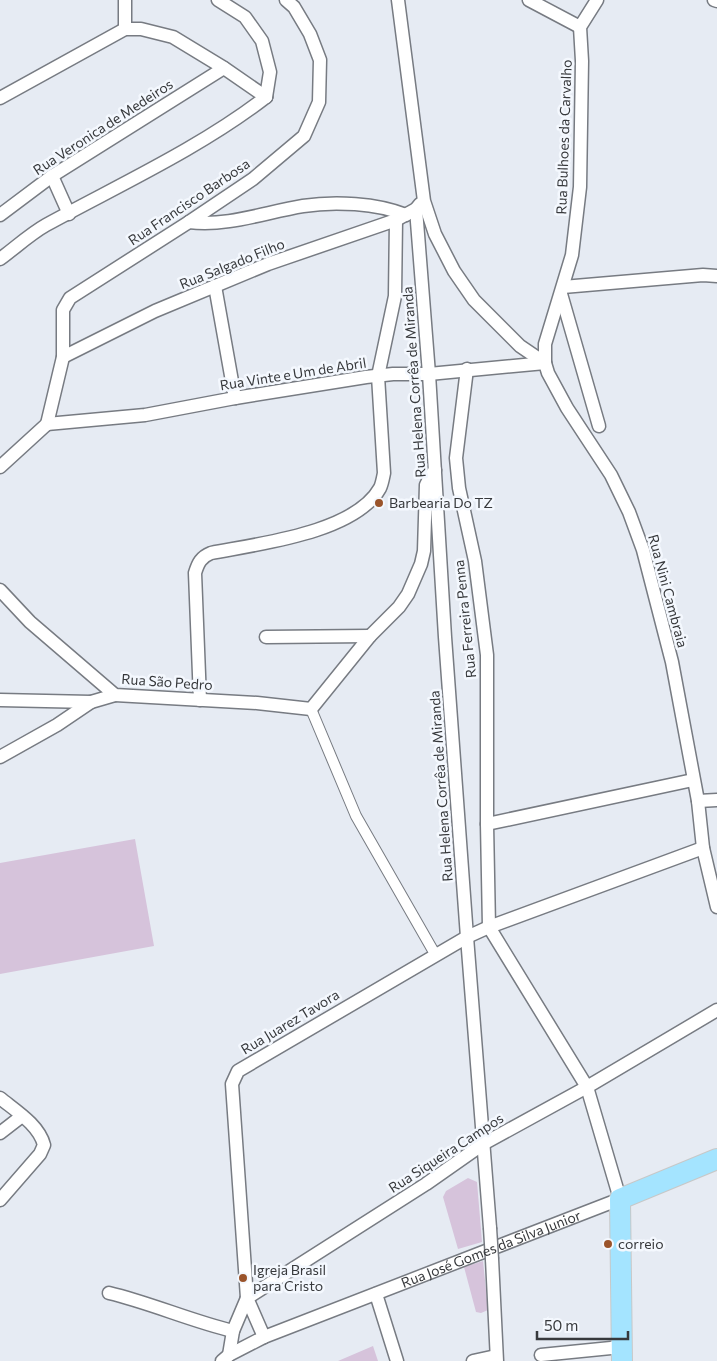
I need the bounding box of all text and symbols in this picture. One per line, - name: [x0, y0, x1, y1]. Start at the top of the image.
- street label: Rua Bulhoes da Carvalho: [552, 59, 575, 215]
- street label: Rua Veronica de Medeiros: [30, 75, 176, 178]
- street label: Rua Francisco Barbosa: [125, 155, 253, 249]
- street label: Rua Salgado Filho: [177, 235, 287, 292]
- street label: Rua Helena Corrêa de Miranda: [398, 286, 429, 478]
- street label: Rua Vinte e Um de Abril: [218, 354, 367, 393]
- place label: Barbearia Do TZ: [389, 494, 493, 511]
- marker: Barbearia Do TZ: [373, 497, 385, 509]
- street label: Rua Nini Cambraia: [645, 532, 692, 649]
- street label: Rua Ferreira Penna: [450, 559, 479, 679]
- street label: Rua São Pedro: [121, 670, 213, 693]
- street label: Rua Helena Corrêa de Miranda: [425, 690, 456, 882]
- street label: Rua Juarez Tavora: [237, 986, 342, 1058]
- street label: Rua Siqueira Campos: [385, 1109, 506, 1196]
- street label: Rua José Gomes da Silva Junior: [399, 1206, 583, 1291]
- place label: correio: [618, 1235, 664, 1252]
- marker: correio: [602, 1238, 614, 1250]
- place label: Igreja Brasil para Cristo: [253, 1261, 326, 1294]
- marker: Igreja Brasil para Cristo: [237, 1272, 249, 1284]
- scale bar: [537, 1308, 628, 1340]
- text: 50 m: [544, 1316, 578, 1334]

